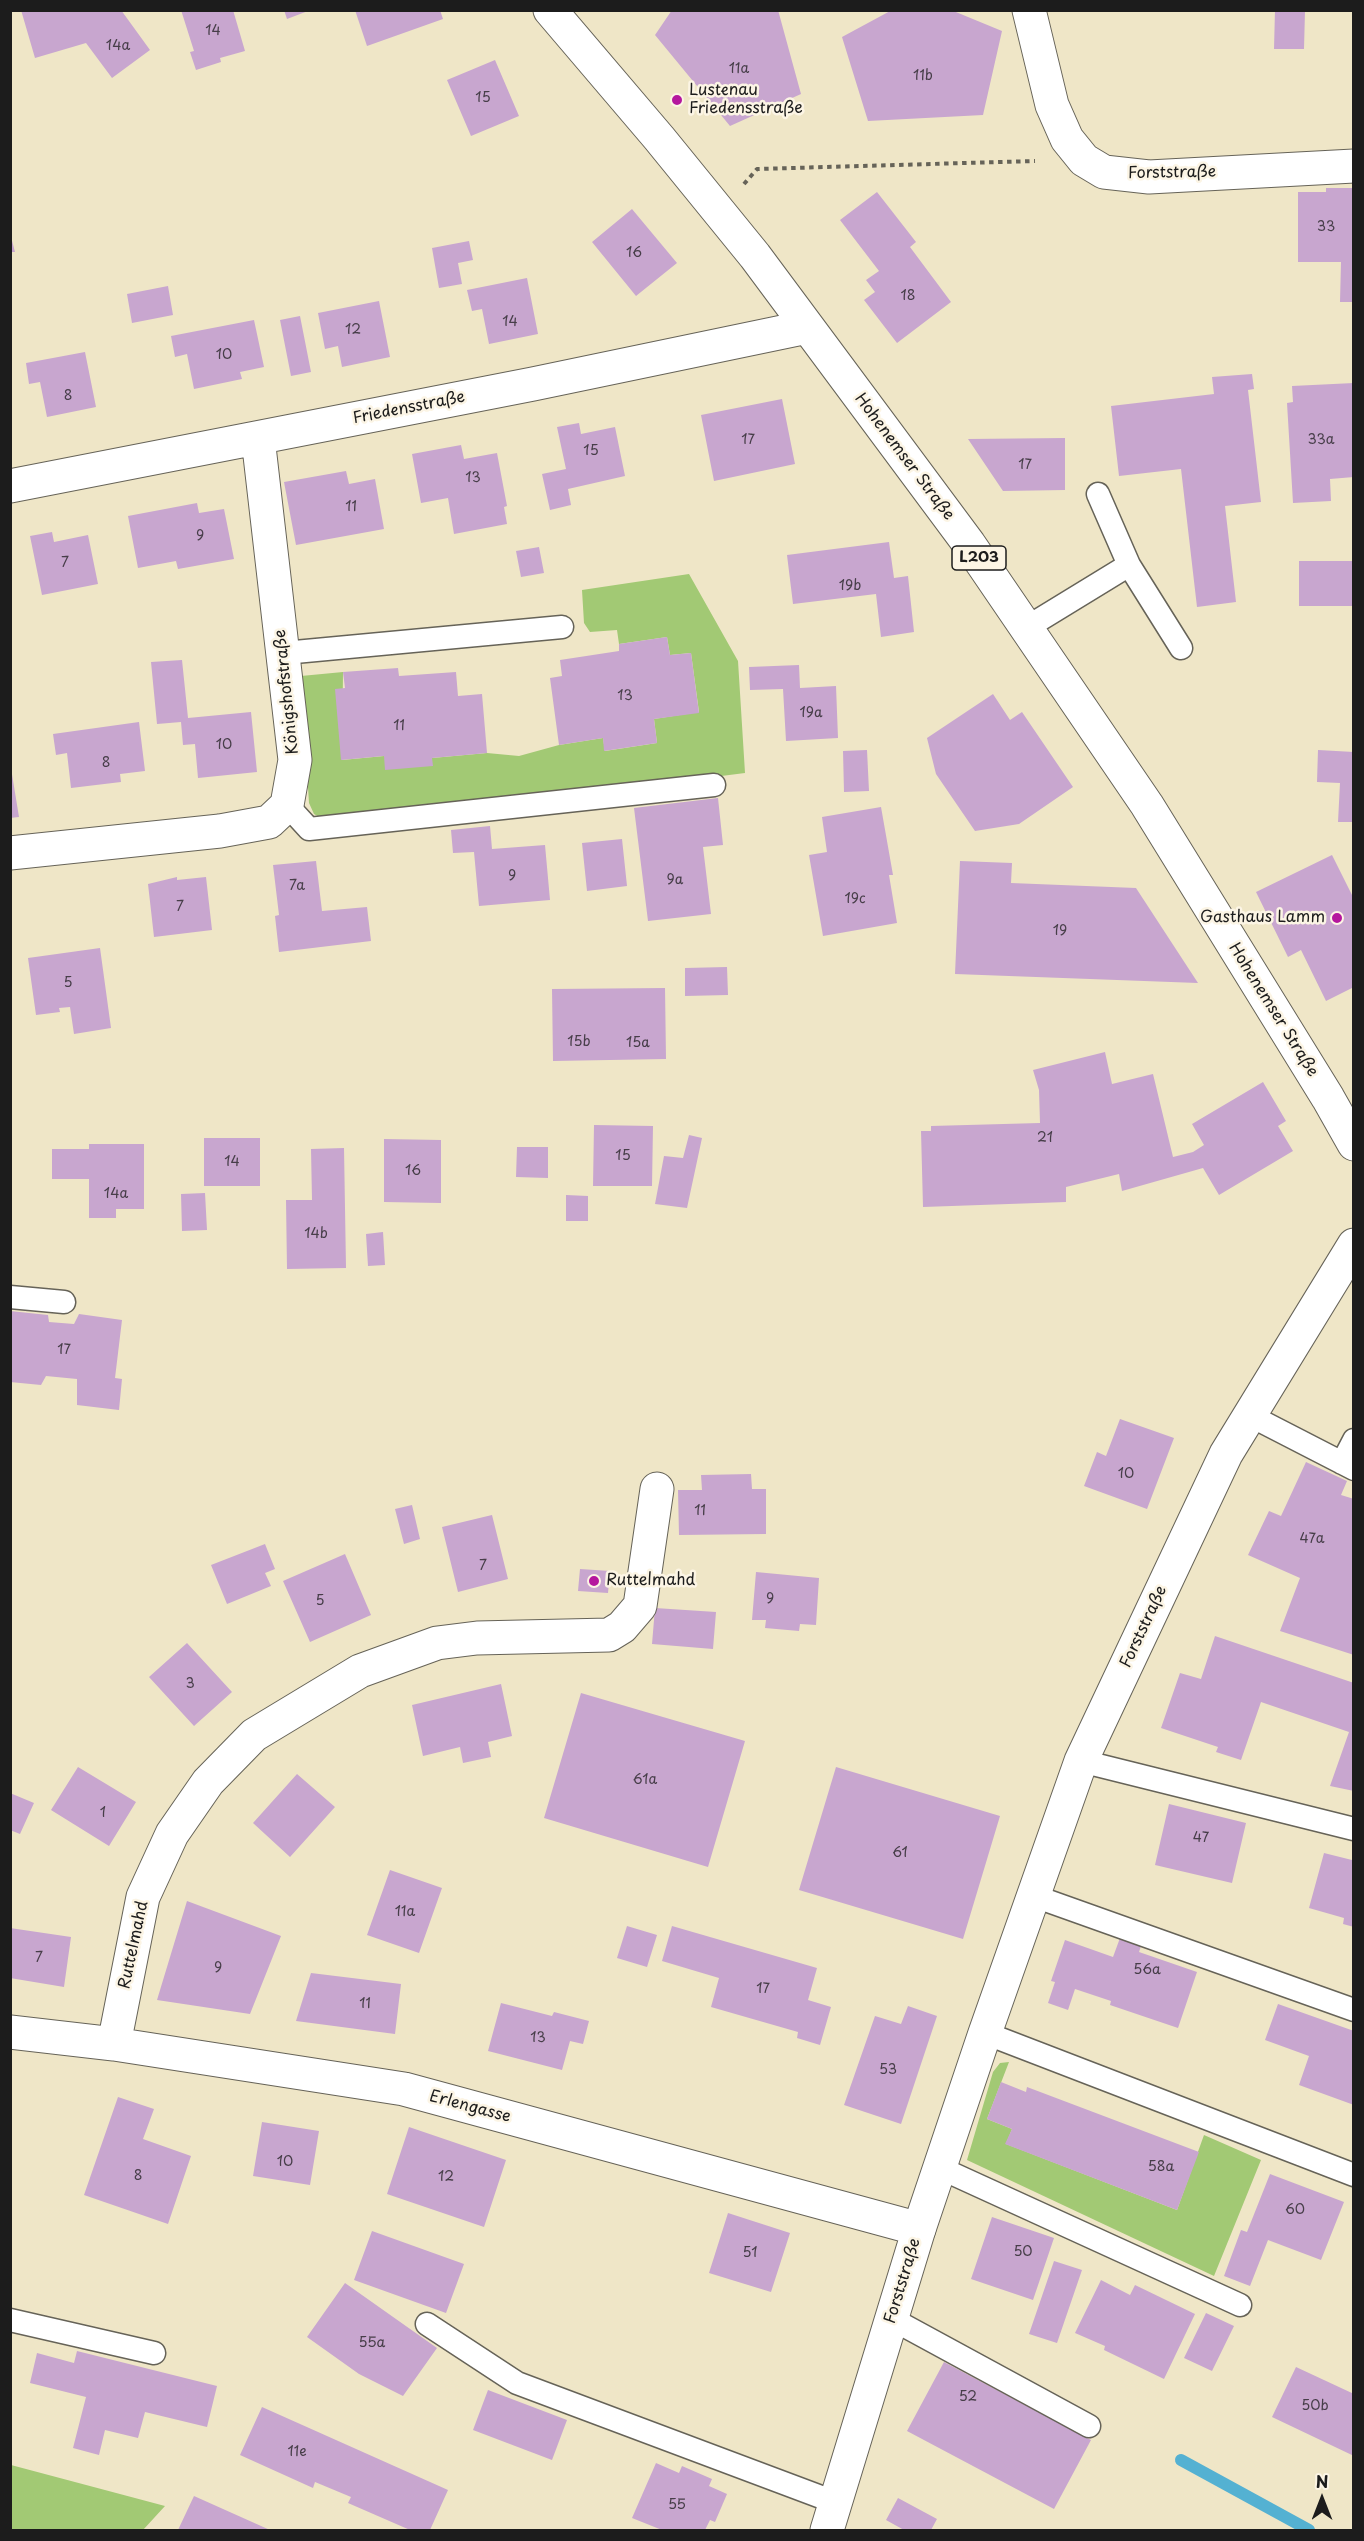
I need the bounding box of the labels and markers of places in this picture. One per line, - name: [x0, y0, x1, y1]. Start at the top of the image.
- place label: Lustenau Friedensstraße: [689, 81, 803, 119]
- marker: Lustenau Friedensstraße: [670, 93, 684, 107]
- place label: Gasthaus Lamm: [1200, 908, 1325, 928]
- marker: Gasthaus Lamm: [1330, 911, 1344, 925]
- place label: Ruttelmahd: [606, 1571, 695, 1591]
- marker: Ruttelmahd: [587, 1574, 601, 1588]

